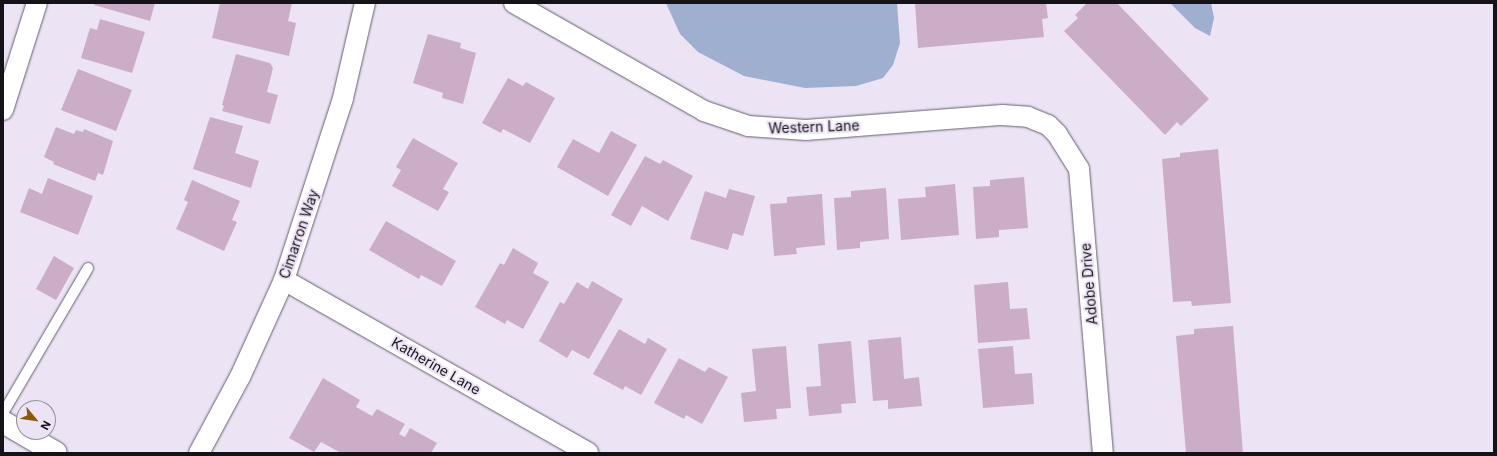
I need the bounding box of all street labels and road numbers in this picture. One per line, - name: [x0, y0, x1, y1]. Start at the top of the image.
- street label: Western Lane: [768, 117, 860, 137]
- street label: Cimarron Way: [276, 187, 322, 281]
- street label: Adobe Drive: [1077, 242, 1101, 326]
- street label: Katherine Lane: [389, 334, 483, 398]

